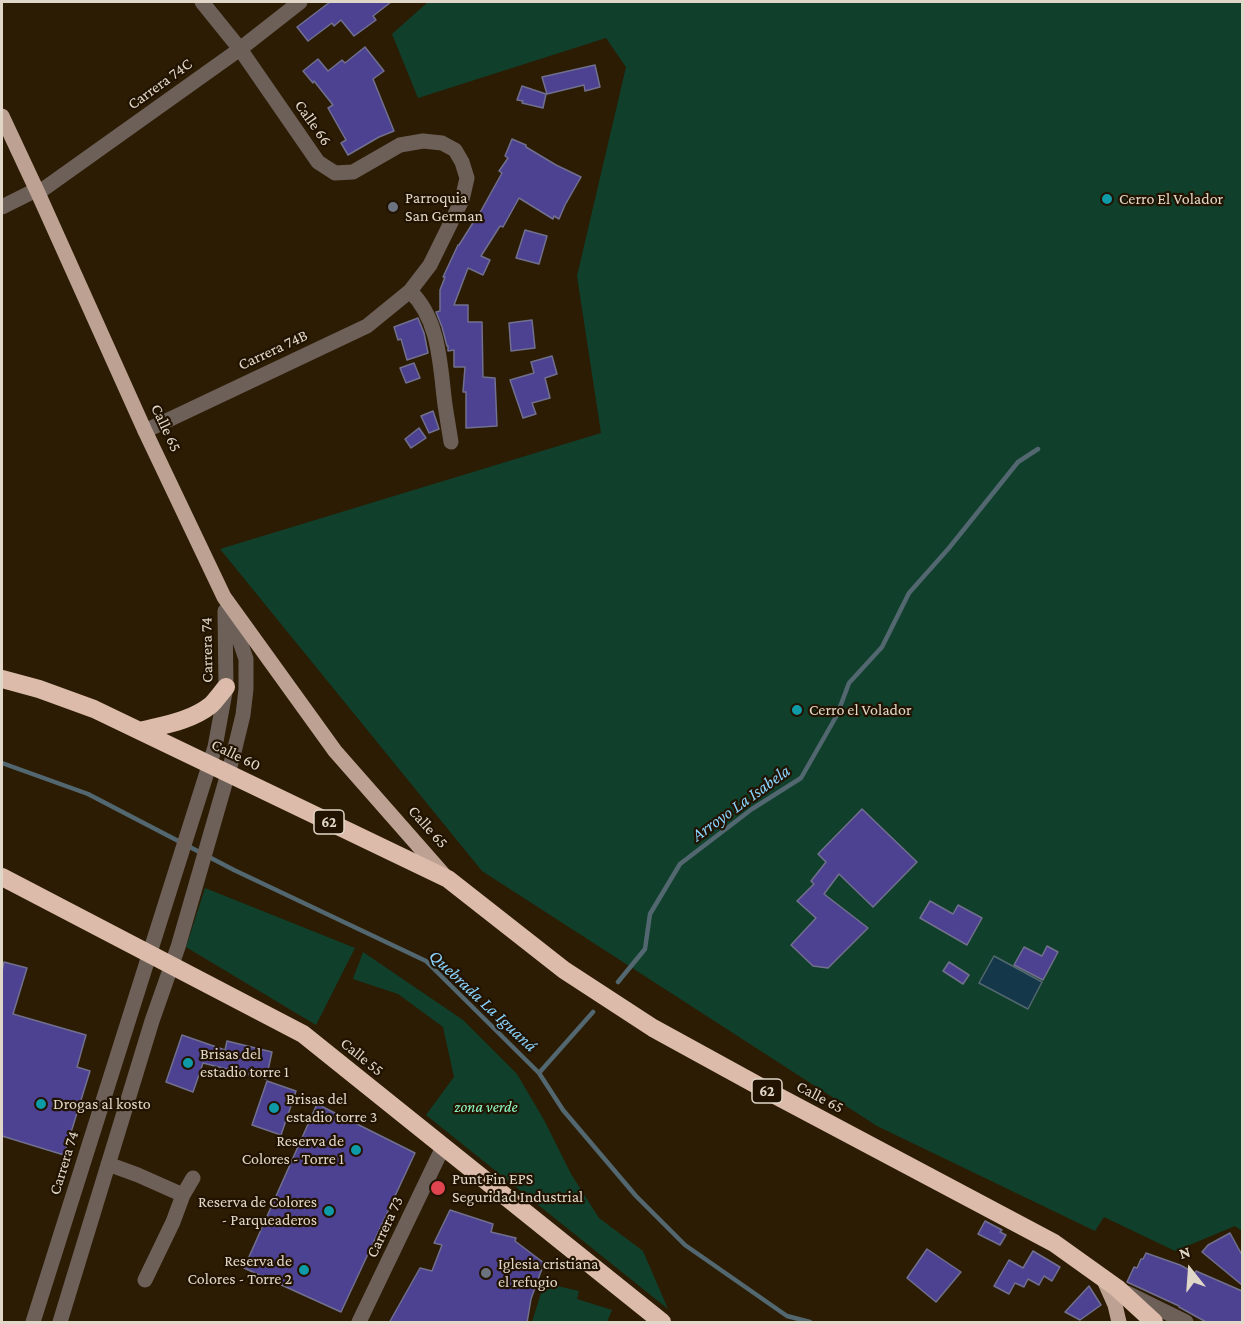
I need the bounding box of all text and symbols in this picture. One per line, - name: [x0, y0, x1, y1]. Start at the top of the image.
- street label: Carrera 74C: [124, 54, 196, 114]
- street label: Calle 66: [290, 96, 336, 150]
- place label: Parroquia San German: [405, 188, 483, 226]
- place label: Cerro El Volador: [1119, 189, 1223, 209]
- marker: Cerro El Volador: [1100, 192, 1114, 206]
- marker: Parroquia San German: [386, 200, 400, 214]
- street label: Carrera 74B: [235, 326, 311, 374]
- street label: Calle 65: [147, 401, 185, 455]
- street label: Carrera 74: [197, 617, 217, 683]
- place label: Cerro el Volador: [809, 700, 912, 720]
- marker: Cerro el Volador: [790, 703, 804, 717]
- street label: Calle 60: [208, 735, 264, 775]
- water label: Arroyo La Isabela: [687, 760, 795, 846]
- street label: Calle 65: [404, 802, 452, 852]
- road number: 62: [314, 810, 344, 834]
- water label: Quebrada La Iguaná: [424, 945, 542, 1057]
- street label: Calle 55: [336, 1034, 388, 1080]
- place label: Brisas del estadio torre 1: [200, 1044, 289, 1082]
- marker: Brisas del estadio torre 1: [181, 1056, 195, 1070]
- street label: Calle 65: [793, 1077, 847, 1117]
- road number: 62: [752, 1079, 782, 1103]
- place label: Brisas del estadio torre 3: [286, 1089, 377, 1127]
- place label: Drogas al kosto: [53, 1094, 151, 1114]
- marker: Drogas al kosto: [34, 1097, 48, 1111]
- park label: zona verde: [454, 1097, 518, 1117]
- marker: Brisas del estadio torre 3: [267, 1101, 281, 1115]
- street label: Carrera 74: [45, 1129, 83, 1197]
- place label: Reserva de Colores - Torre 1: [242, 1131, 344, 1169]
- marker: Reserva de Colores - Torre 1: [349, 1143, 363, 1157]
- place label: Punt Fin EPS Seguridad Industrial: [452, 1169, 583, 1207]
- marker: Punt Fin EPS Seguridad Industrial: [429, 1179, 447, 1197]
- place label: Reserva de Colores - Parqueaderos: [198, 1192, 317, 1230]
- street label: Carrera 73: [362, 1193, 408, 1261]
- marker: Reserva de Colores - Parqueaderos: [322, 1204, 336, 1218]
- north arrow: [1160, 1240, 1220, 1300]
- text: N: [1177, 1243, 1192, 1262]
- place label: Reserva de Colores - Torre 2: [187, 1251, 292, 1289]
- place label: Iglesia cristiana el refugio: [498, 1254, 598, 1292]
- marker: Reserva de Colores - Torre 2: [297, 1263, 311, 1277]
- marker: Iglesia cristiana el refugio: [479, 1266, 493, 1280]

